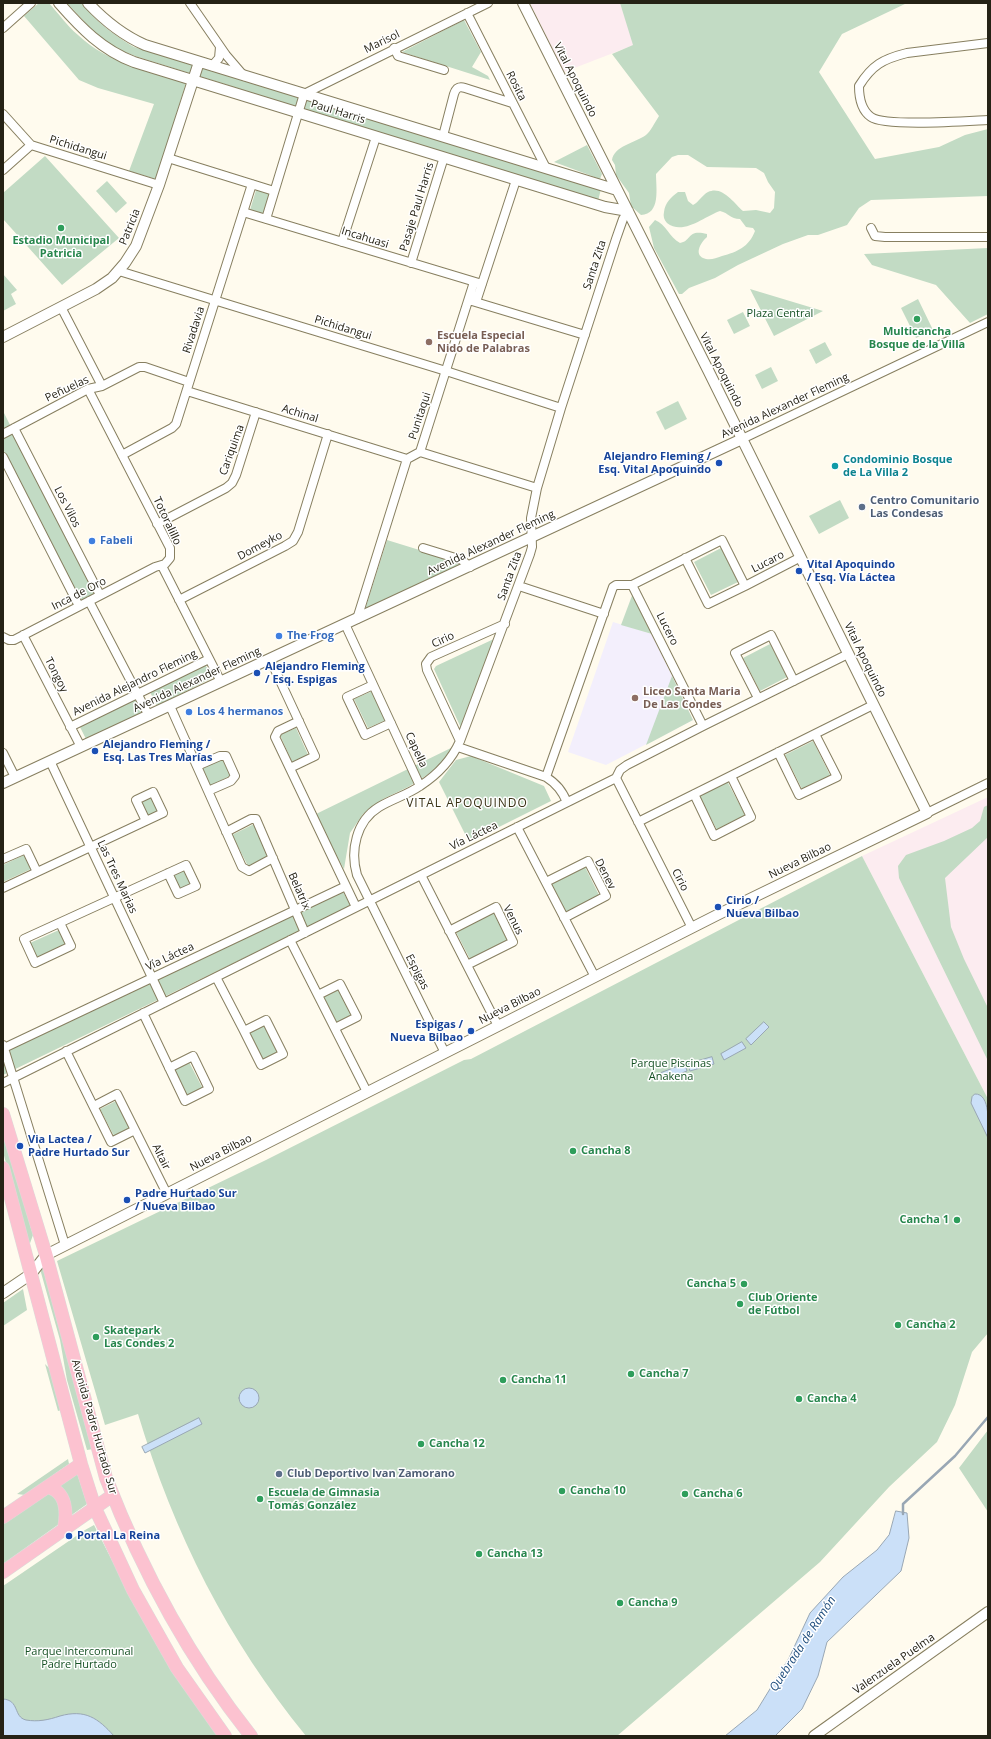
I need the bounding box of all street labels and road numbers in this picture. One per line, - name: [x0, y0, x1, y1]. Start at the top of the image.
- street label: Marisol: [362, 28, 402, 56]
- street label: Vital Apoquindo: [551, 41, 599, 119]
- street label: Rosita: [503, 69, 529, 103]
- street label: Paul Harris: [309, 97, 367, 127]
- street label: Pichidangui: [48, 133, 108, 163]
- street label: Pasaje Paul Harris: [397, 161, 437, 253]
- street label: Patricia: [117, 207, 143, 247]
- street label: Incahuasi: [340, 225, 390, 251]
- street label: Santa Zita: [581, 239, 609, 291]
- street label: Rivadavia: [180, 305, 208, 355]
- street label: Pichidangui: [313, 313, 373, 343]
- street label: Vital Apoquindo: [697, 331, 745, 409]
- street label: Avenida Alexander Fleming: [719, 371, 851, 441]
- street label: Peñuelas: [43, 373, 91, 405]
- street label: Punitaqui: [406, 391, 434, 441]
- street label: Achinal: [280, 402, 320, 426]
- street label: Cariquima: [217, 423, 247, 477]
- street label: Los Vilos: [51, 484, 83, 530]
- street label: Totoralillo: [150, 495, 184, 547]
- street label: Avenida Alexander Fleming: [425, 508, 557, 578]
- street label: Domeyko: [235, 529, 285, 563]
- street label: Lucaro: [749, 548, 787, 576]
- street label: Santa Zita: [495, 550, 525, 602]
- street label: Inca de Oro: [50, 575, 108, 613]
- street label: Lucero: [653, 610, 681, 648]
- street label: Vital Apoquindo: [841, 620, 889, 700]
- street label: Cirio: [430, 629, 456, 651]
- street label: Avenida Alexander Fleming: [131, 645, 263, 715]
- street label: Avenida Alejandro Fleming: [71, 647, 199, 719]
- street label: Tongoy: [42, 655, 70, 695]
- street label: Capella: [402, 730, 430, 770]
- street label: Vía Láctea: [448, 819, 500, 853]
- street label: Las Tres Marias: [94, 838, 140, 916]
- street label: Nueva Bilbao: [767, 840, 833, 882]
- street label: Denev: [592, 856, 618, 892]
- street label: Cirio: [669, 866, 691, 894]
- street label: Belatrix: [285, 870, 313, 912]
- street label: Venus: [500, 903, 526, 937]
- street label: Vía Láctea: [144, 940, 196, 974]
- street label: Espigas: [402, 952, 432, 992]
- street label: Nueva Bilbao: [477, 985, 543, 1027]
- street label: Nueva Bilbao: [188, 1132, 254, 1174]
- street label: Altair: [149, 1142, 173, 1172]
- street label: Avenida Padre Hurtado Sur: [68, 1358, 120, 1496]
- street label: Valenzuela Puelma: [851, 1631, 937, 1697]

